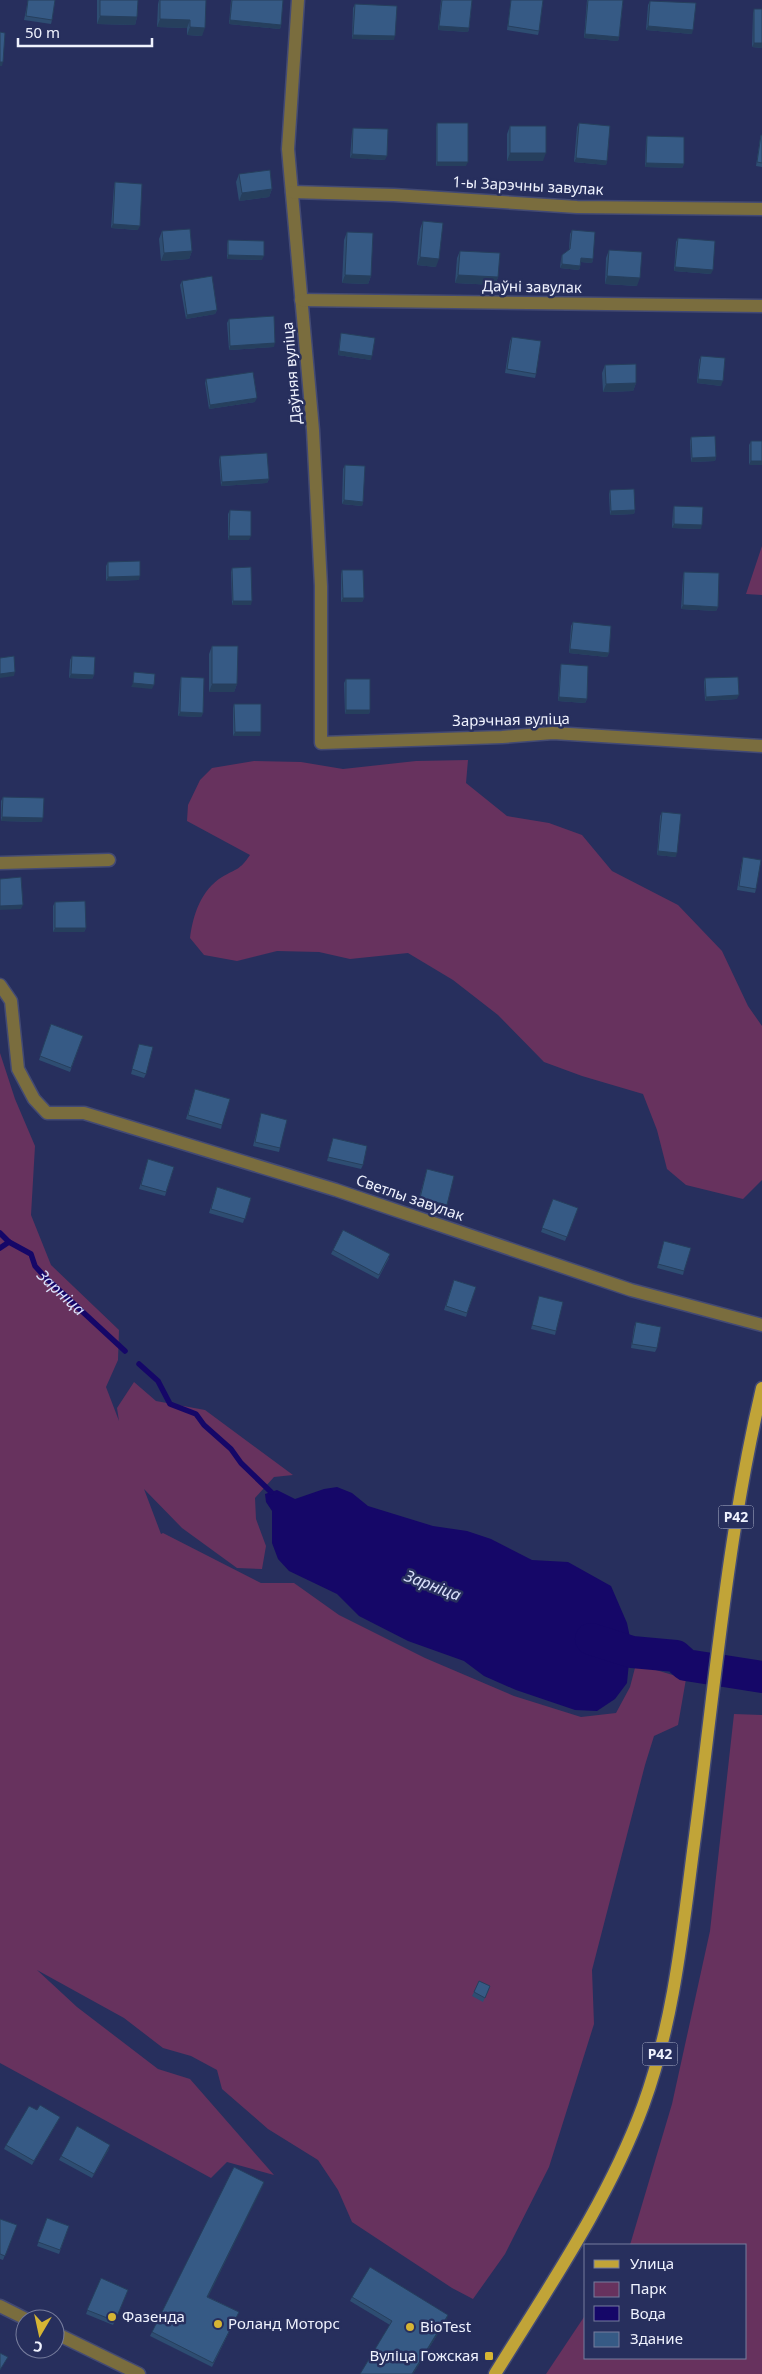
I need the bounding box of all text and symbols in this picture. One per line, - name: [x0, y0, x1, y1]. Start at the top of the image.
- scale bar: [18, 15, 151, 47]
- text: 50 m: [25, 22, 60, 42]
- street label: 1-ы Зарэчны завулак: [452, 171, 604, 199]
- street label: Даўні завулак: [482, 275, 582, 297]
- street label: Даўняя вуліца: [277, 321, 305, 425]
- street label: Зарэчная вуліца: [452, 708, 570, 730]
- street label: Светлы завулак: [354, 1169, 467, 1225]
- water label: Зарніца: [32, 1264, 91, 1320]
- road number: Р42: [718, 1505, 754, 1528]
- water label: Зарніца: [401, 1564, 464, 1606]
- road number: Р42: [642, 2042, 678, 2066]
- legend: [584, 2244, 747, 2359]
- text: Улица: [630, 2253, 674, 2273]
- text: Парк: [630, 2278, 666, 2298]
- text: Вода: [630, 2303, 666, 2323]
- place label: Фазенда: [122, 2306, 185, 2326]
- north arrow: [15, 2309, 65, 2359]
- marker: Фазенда: [106, 2311, 118, 2323]
- place label: Роланд Моторс: [228, 2313, 340, 2333]
- place label: BioTest: [420, 2316, 472, 2336]
- marker: Роланд Моторс: [212, 2318, 224, 2330]
- marker: BioTest: [404, 2321, 416, 2333]
- text: Здание: [630, 2328, 683, 2348]
- text: С: [32, 2337, 44, 2357]
- place label: Вуліца Гожская: [369, 2345, 479, 2365]
- marker: Вуліца Гожская: [483, 2350, 495, 2362]

